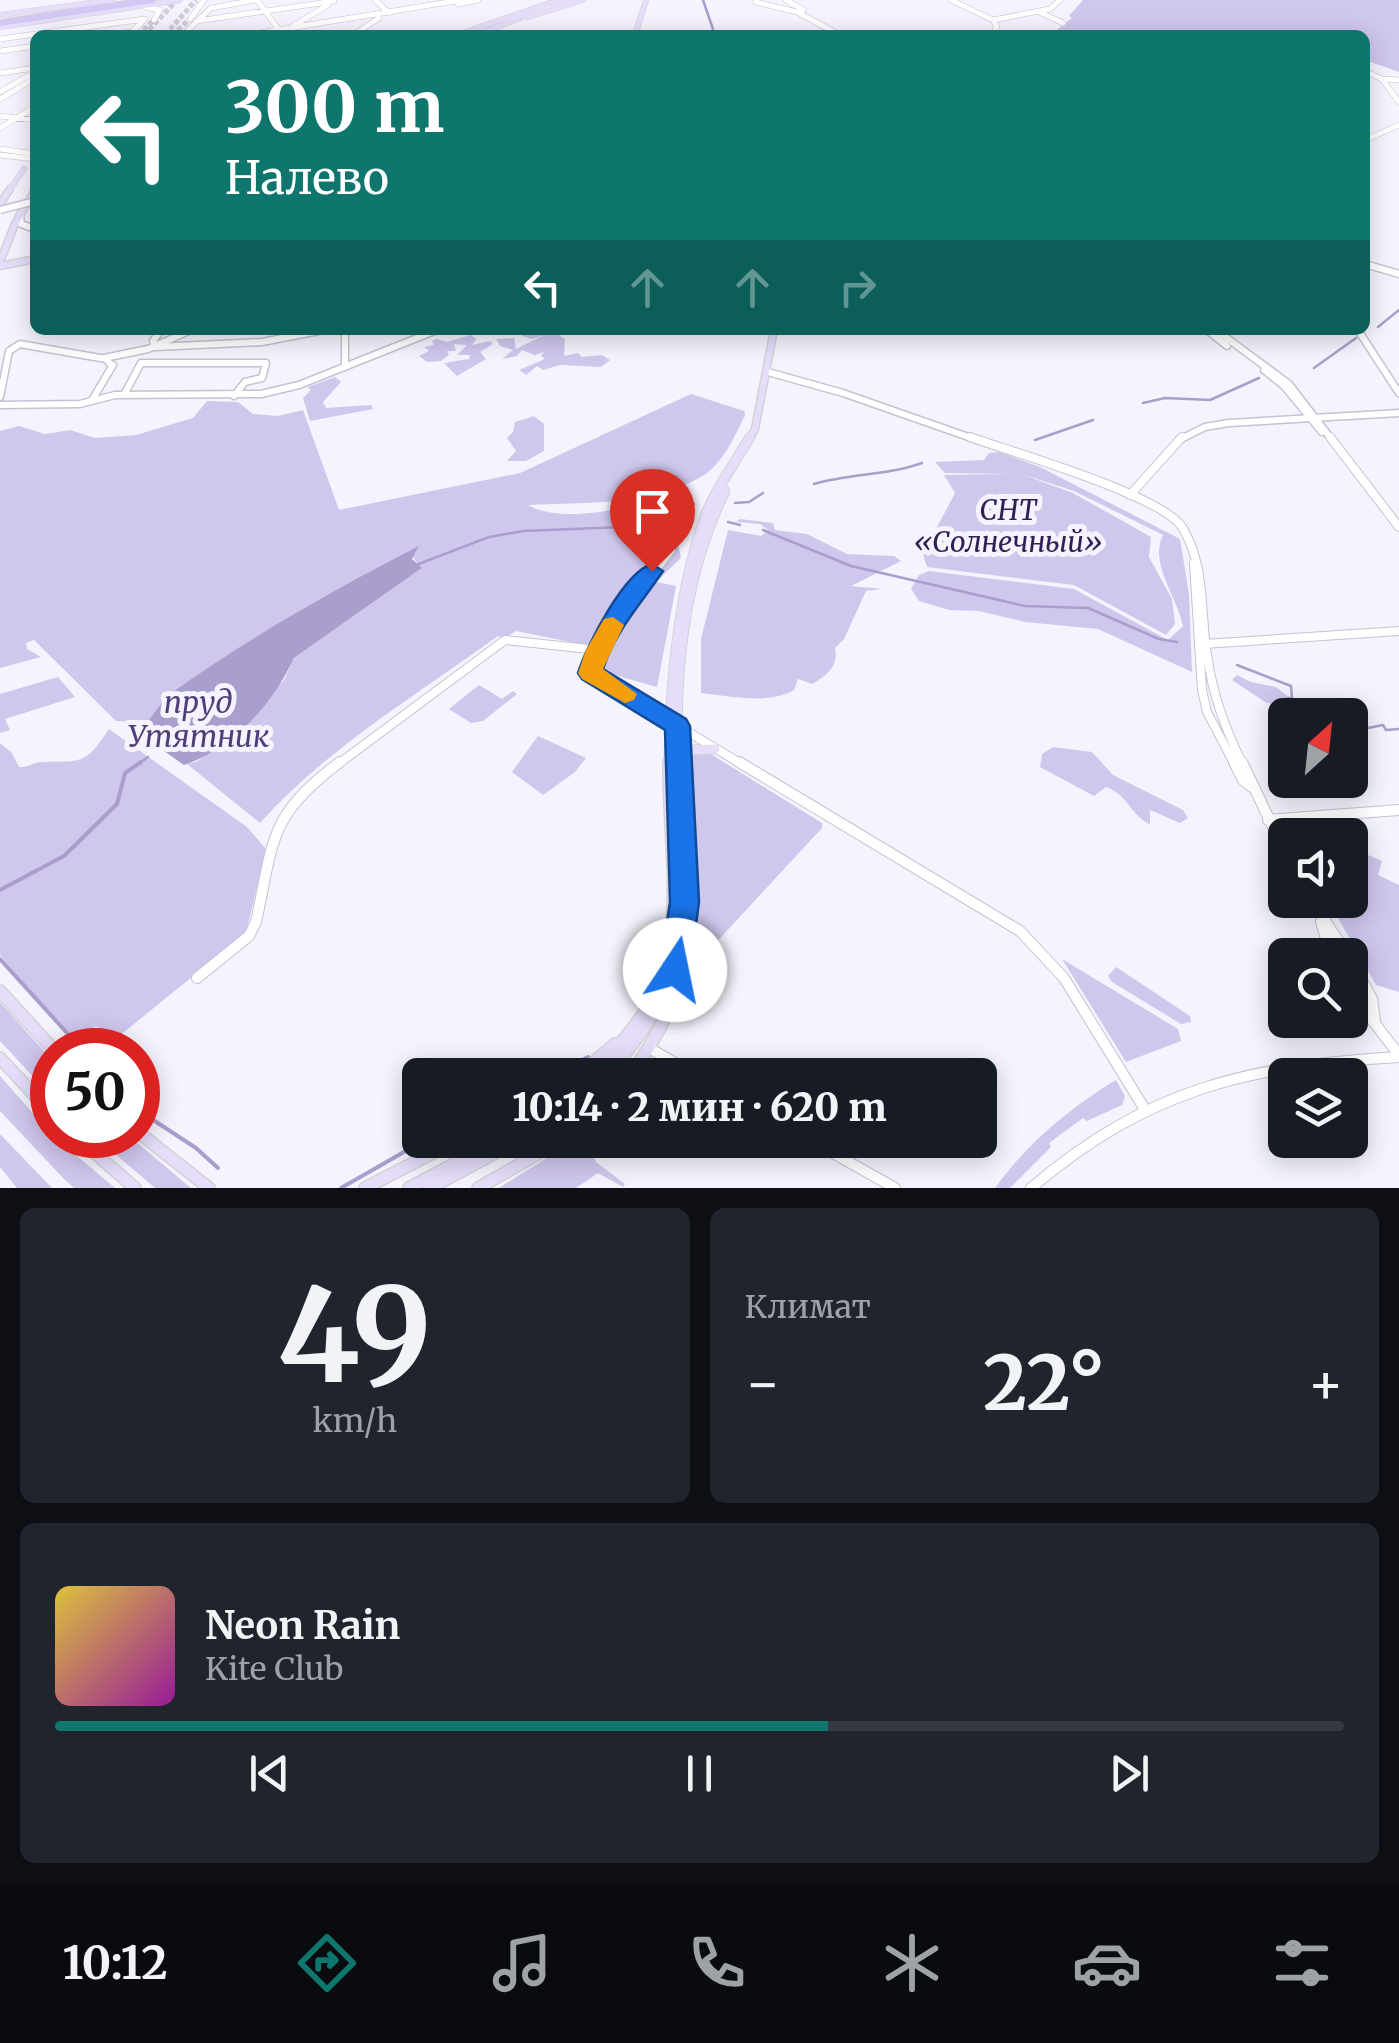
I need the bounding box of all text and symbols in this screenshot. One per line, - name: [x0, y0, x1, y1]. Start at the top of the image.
- text: 300 m: [225, 63, 444, 151]
- icon: left: [60, 70, 190, 200]
- text: Налево: [225, 150, 389, 206]
- icon: left: [515, 260, 570, 315]
- icon: ahead: [620, 260, 675, 315]
- icon: ahead: [725, 260, 780, 315]
- icon: right: [830, 260, 885, 315]
- pin: [610, 469, 695, 572]
- icon: arrive: [625, 484, 680, 539]
- park label: СНТ «Солнечный»: [914, 492, 1102, 560]
- water label: пруд Утятник: [127, 683, 270, 755]
- north arrow: [1268, 698, 1368, 798]
- map controls: [1268, 698, 1368, 1158]
- button: sound: [1268, 818, 1368, 918]
- position arrow: [623, 918, 727, 1022]
- button: search: [1268, 938, 1368, 1038]
- speed limit sign: 50: [30, 1028, 160, 1158]
- button: layers: [1268, 1058, 1368, 1158]
- text: 10:14 · 2 мин · 620 m: [512, 1084, 887, 1131]
- text: 49: [277, 1254, 432, 1417]
- text: Климат: [745, 1287, 871, 1327]
- text: 22°: [983, 1336, 1105, 1430]
- text: −: [745, 1349, 781, 1418]
- text: +: [1307, 1349, 1344, 1418]
- text: km/h: [312, 1401, 397, 1441]
- text: Neon Rain: [205, 1602, 400, 1649]
- text: Kite Club: [205, 1649, 343, 1689]
- icon: previous: [242, 1746, 297, 1801]
- icon: pause: [672, 1746, 727, 1801]
- icon: next: [1102, 1746, 1157, 1801]
- icon: directions: [292, 1928, 362, 1998]
- icon: music: [487, 1928, 557, 1998]
- icon: phone: [682, 1928, 752, 1998]
- icon: climate: [877, 1928, 947, 1998]
- icon: car: [1072, 1928, 1142, 1998]
- icon: filters: [1267, 1928, 1337, 1998]
- text: 10:12: [62, 1935, 168, 1991]

